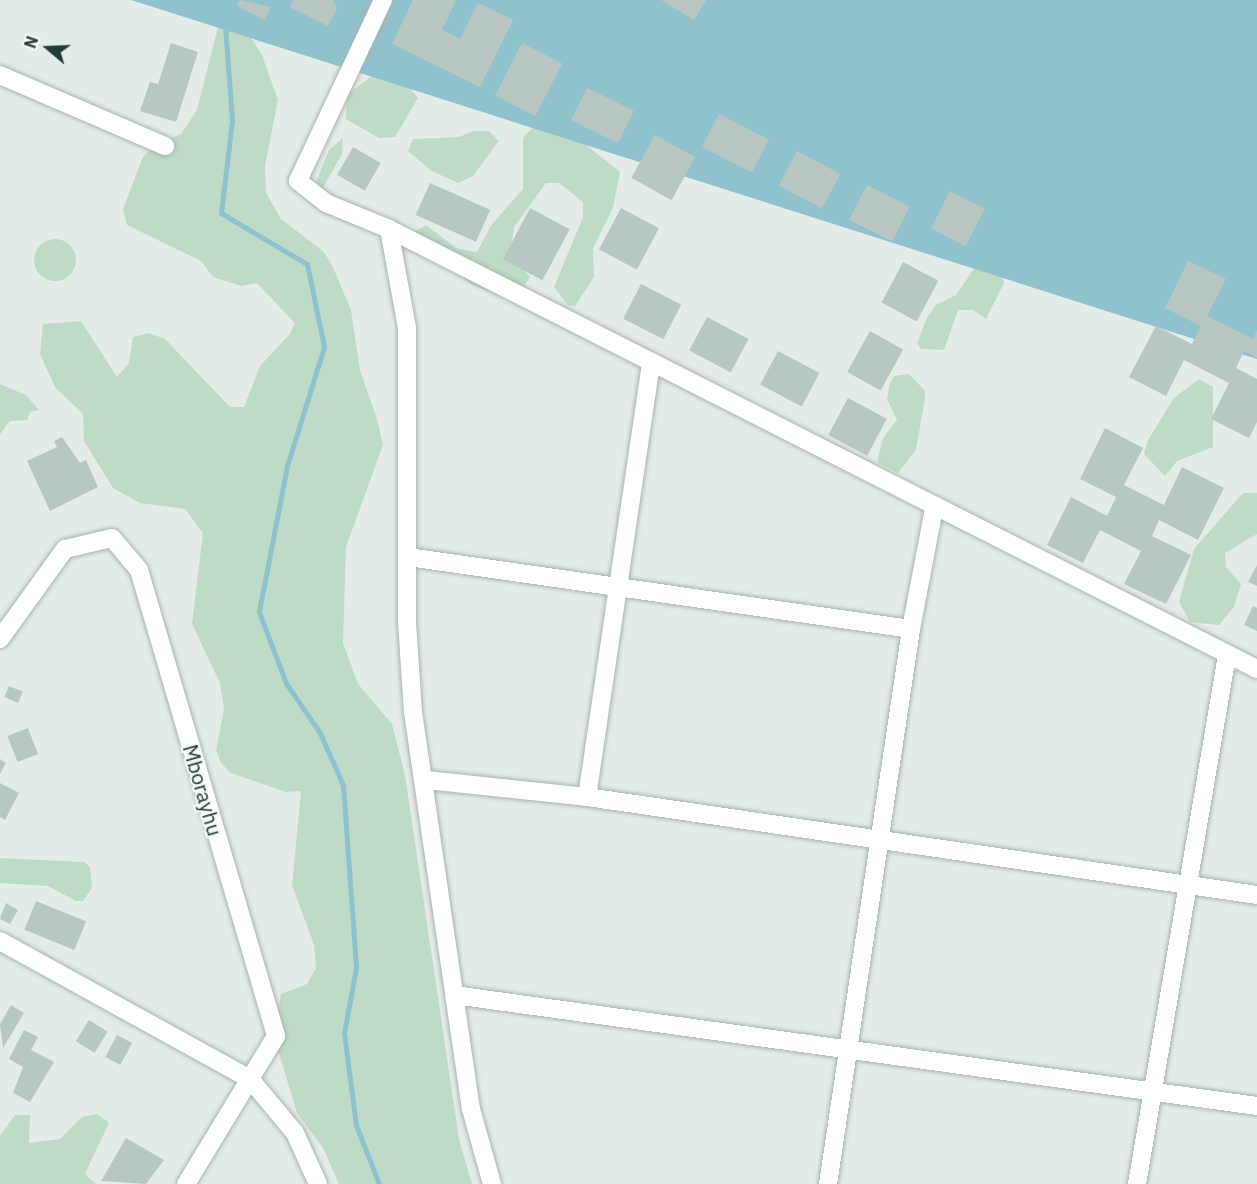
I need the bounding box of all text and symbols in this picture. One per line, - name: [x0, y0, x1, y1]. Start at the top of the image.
- north arrow: [18, 18, 78, 78]
- text: N: [20, 33, 42, 51]
- street label: Mborayhu: [178, 741, 228, 839]

